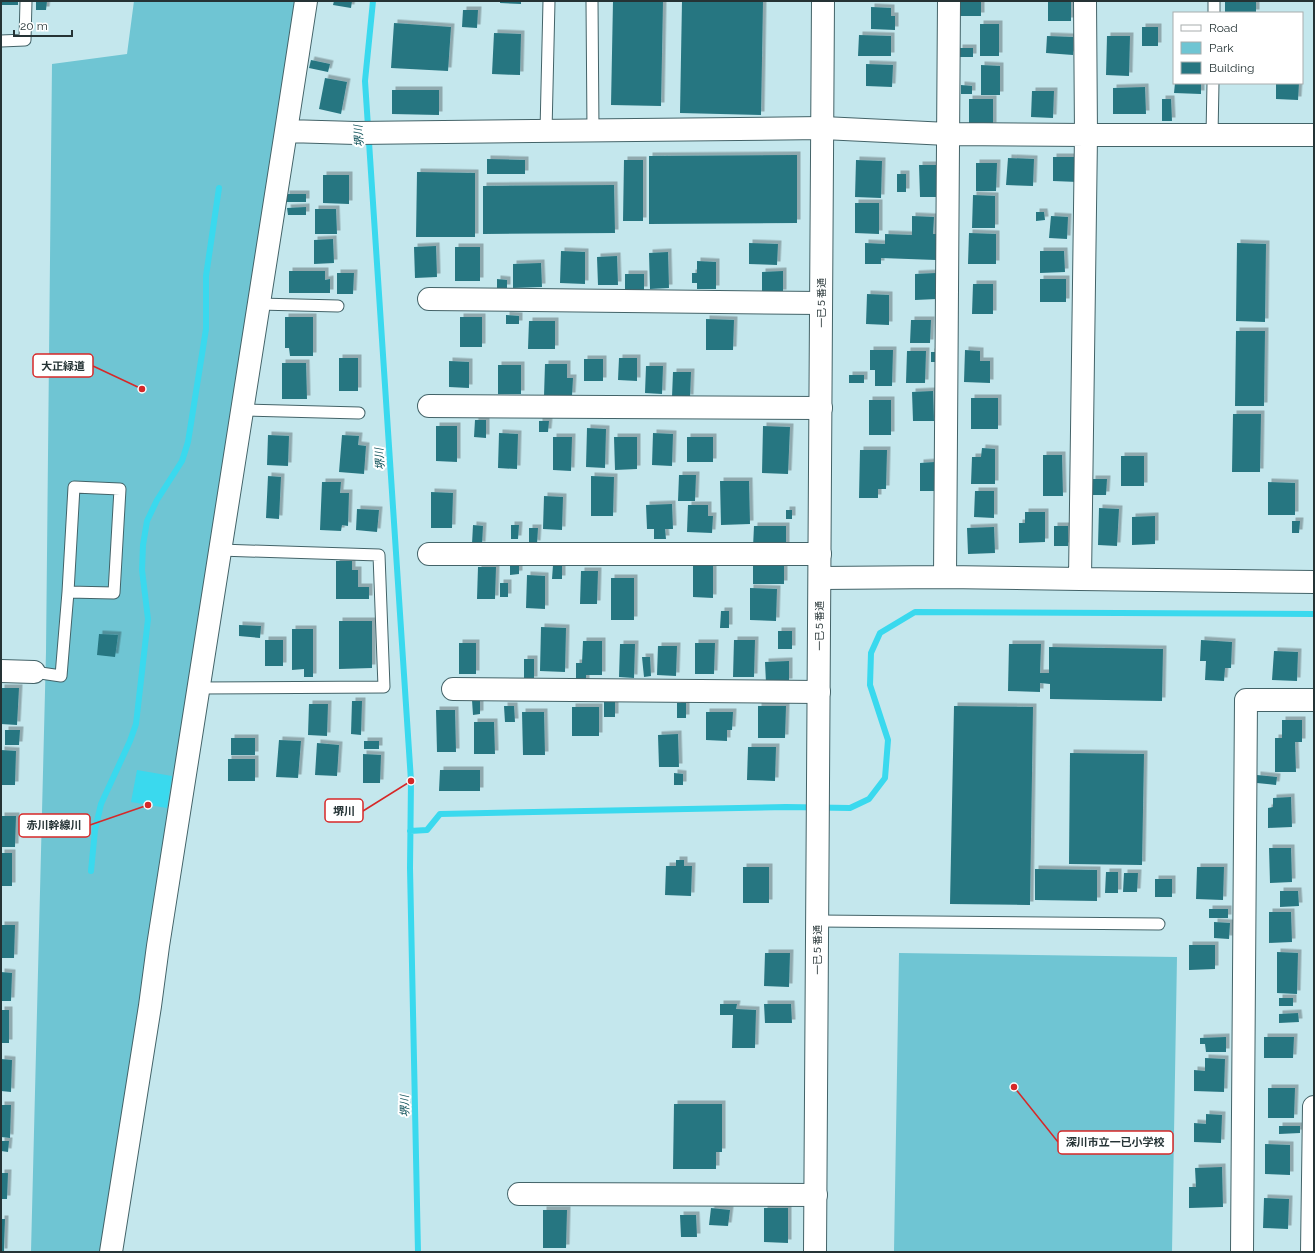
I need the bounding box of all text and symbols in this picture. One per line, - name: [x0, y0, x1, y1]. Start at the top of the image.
- scale bar: [14, 12, 72, 38]
- legend: [1173, 12, 1303, 84]
- text: 20 m: [20, 19, 48, 33]
- text: Road: [1209, 21, 1238, 35]
- text: Park: [1209, 41, 1234, 55]
- text: Building: [1209, 61, 1255, 75]
- water label: 堺川: [352, 124, 366, 147]
- street label: 一已５番通: [816, 278, 827, 328]
- callout: 大正緑道: [33, 354, 93, 377]
- text: 大正緑道: [41, 360, 85, 373]
- water label: 堺川: [373, 447, 387, 470]
- street label: 一已５番通: [814, 601, 825, 651]
- callout: 堺川: [325, 799, 363, 822]
- text: 堺川: [333, 805, 355, 818]
- callout: 赤川幹線川: [19, 814, 90, 837]
- text: 赤川幹線川: [27, 819, 82, 832]
- street label: 一已５番通: [812, 925, 823, 975]
- water label: 堺川: [398, 1094, 412, 1117]
- callout: 深川市立一已小学校: [1058, 1131, 1173, 1154]
- text: 深川市立一已小学校: [1066, 1136, 1165, 1149]

